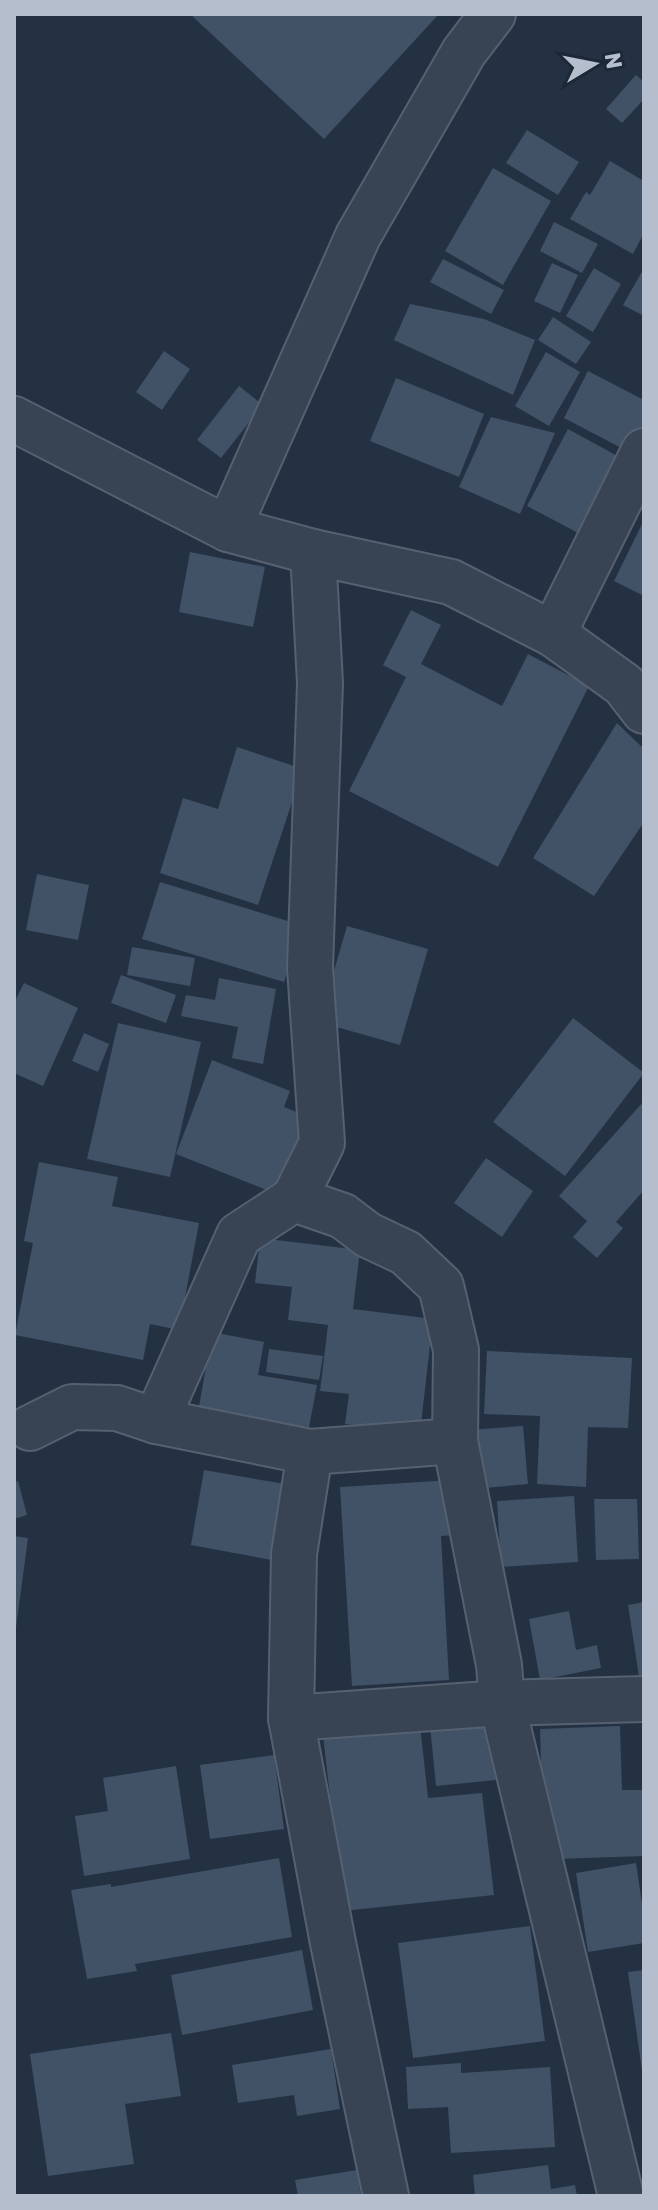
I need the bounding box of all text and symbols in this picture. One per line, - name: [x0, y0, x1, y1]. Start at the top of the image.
- north arrow: [554, 24, 634, 104]
- text: N: [599, 50, 628, 71]

